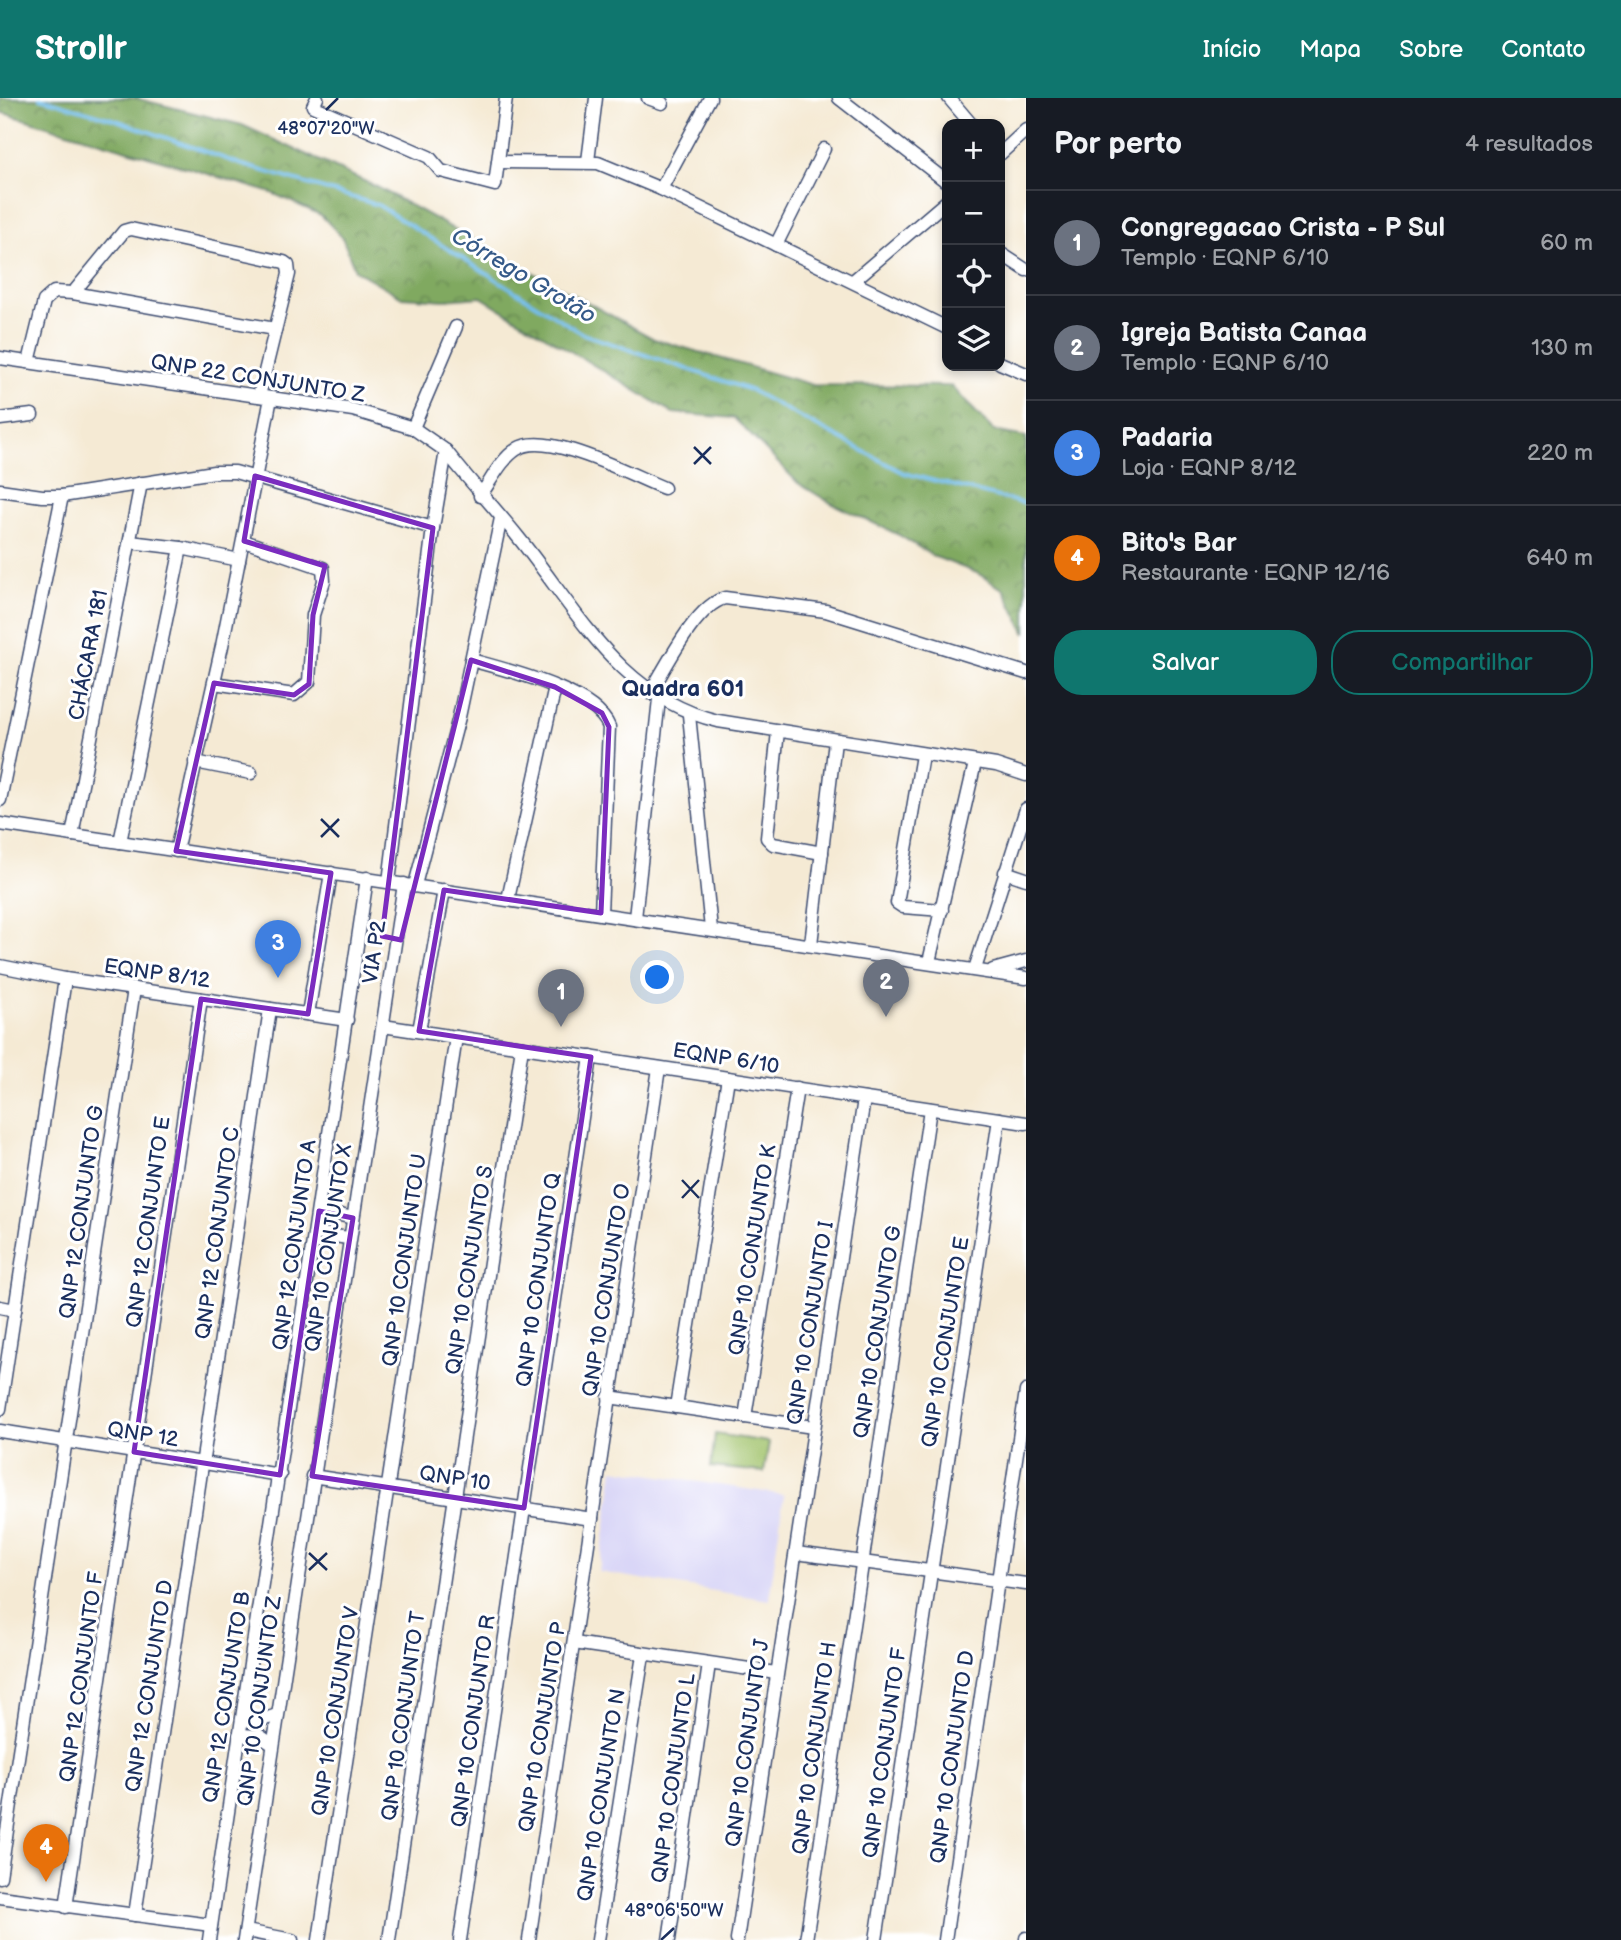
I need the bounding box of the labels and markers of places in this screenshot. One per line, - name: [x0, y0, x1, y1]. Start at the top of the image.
- pin: 3: [255, 920, 301, 978]
- pin: 2: [863, 959, 909, 1017]
- pin: 1: [538, 969, 584, 1027]
- pin: 4: [23, 1824, 69, 1882]

